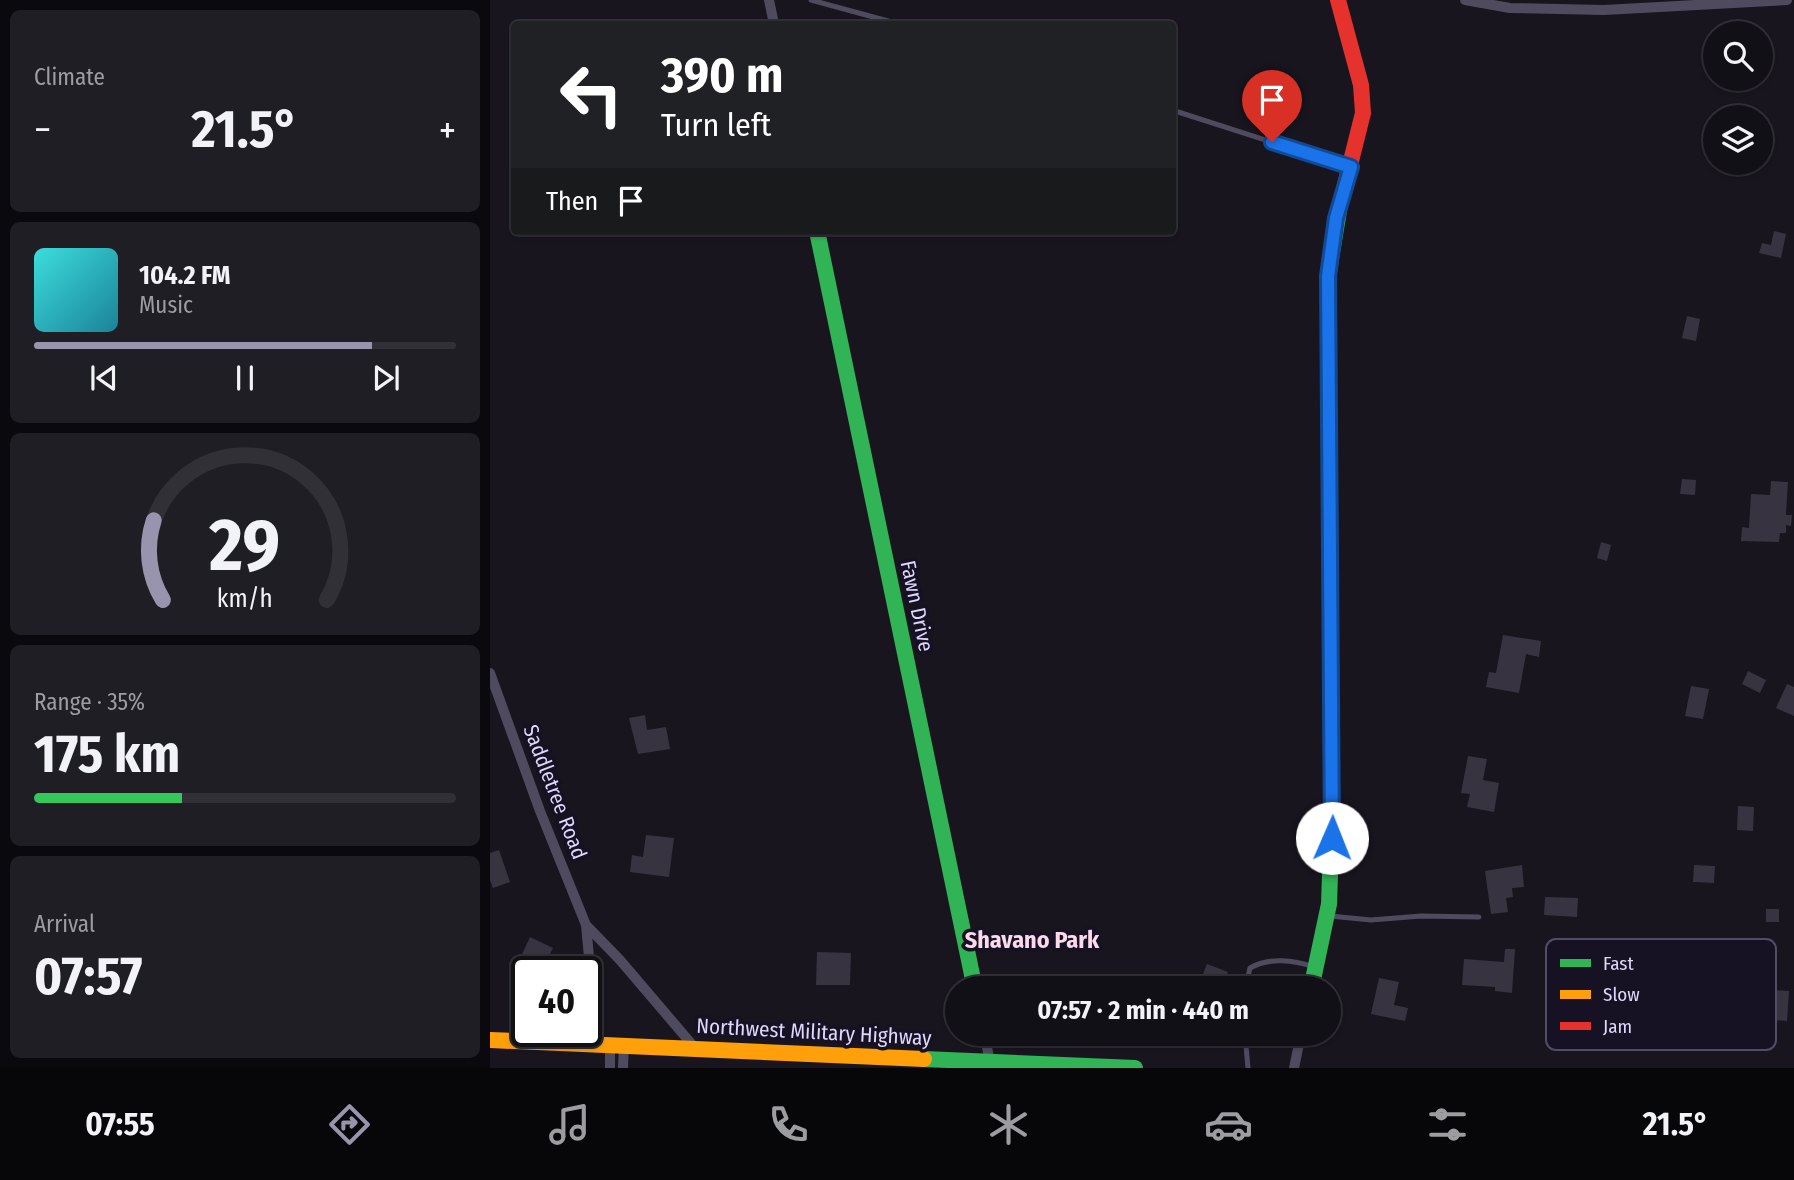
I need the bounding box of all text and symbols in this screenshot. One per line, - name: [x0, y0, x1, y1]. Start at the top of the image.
- map controls: [1703, 21, 1773, 175]
- button: search: [1703, 21, 1773, 91]
- text: 390 m: [661, 46, 783, 105]
- icon: left: [546, 49, 637, 140]
- text: Climate: [34, 63, 105, 91]
- pin: [1242, 70, 1302, 142]
- icon: arrive: [1253, 81, 1291, 119]
- text: 21.5°: [191, 98, 298, 161]
- button: layers: [1703, 105, 1773, 175]
- text: Turn left: [661, 106, 771, 144]
- text: −: [34, 107, 51, 153]
- text: +: [439, 107, 456, 153]
- icon: arrive: [612, 182, 650, 220]
- text: Then: [546, 186, 598, 217]
- text: 104.2 FM: [139, 260, 230, 291]
- text: Music: [139, 291, 193, 319]
- icon: previous: [85, 359, 123, 397]
- icon: pause: [226, 359, 264, 397]
- icon: next: [367, 359, 405, 397]
- text: 29: [209, 502, 280, 589]
- street label: Fawn Drive: [895, 558, 939, 654]
- text: km/h: [217, 584, 273, 614]
- text: Range · 35%: [34, 688, 145, 716]
- street label: Saddletree Road: [517, 721, 593, 863]
- text: 175 km: [34, 723, 180, 786]
- position arrow: [1295, 801, 1369, 875]
- text: Arrival: [34, 910, 95, 938]
- district label: Shavano Park: [965, 926, 1100, 954]
- legend: [1546, 939, 1776, 1050]
- text: 07:57: [34, 945, 142, 1008]
- text: Fast: [1603, 952, 1634, 975]
- speed limit sign: 40: [511, 956, 602, 1047]
- text: Slow: [1603, 983, 1640, 1006]
- text: 07:57 · 2 min · 440 m: [1037, 995, 1249, 1026]
- street label: Northwest Military Highway: [696, 1013, 933, 1051]
- text: Jam: [1603, 1015, 1632, 1038]
- icon: directions: [325, 1100, 374, 1149]
- icon: music: [545, 1100, 594, 1149]
- icon: phone: [764, 1100, 813, 1149]
- icon: climate: [984, 1100, 1033, 1149]
- icon: car: [1204, 1100, 1253, 1149]
- icon: filters: [1423, 1100, 1472, 1149]
- text: 07:55: [85, 1105, 155, 1143]
- text: 21.5°: [1643, 1105, 1709, 1143]

